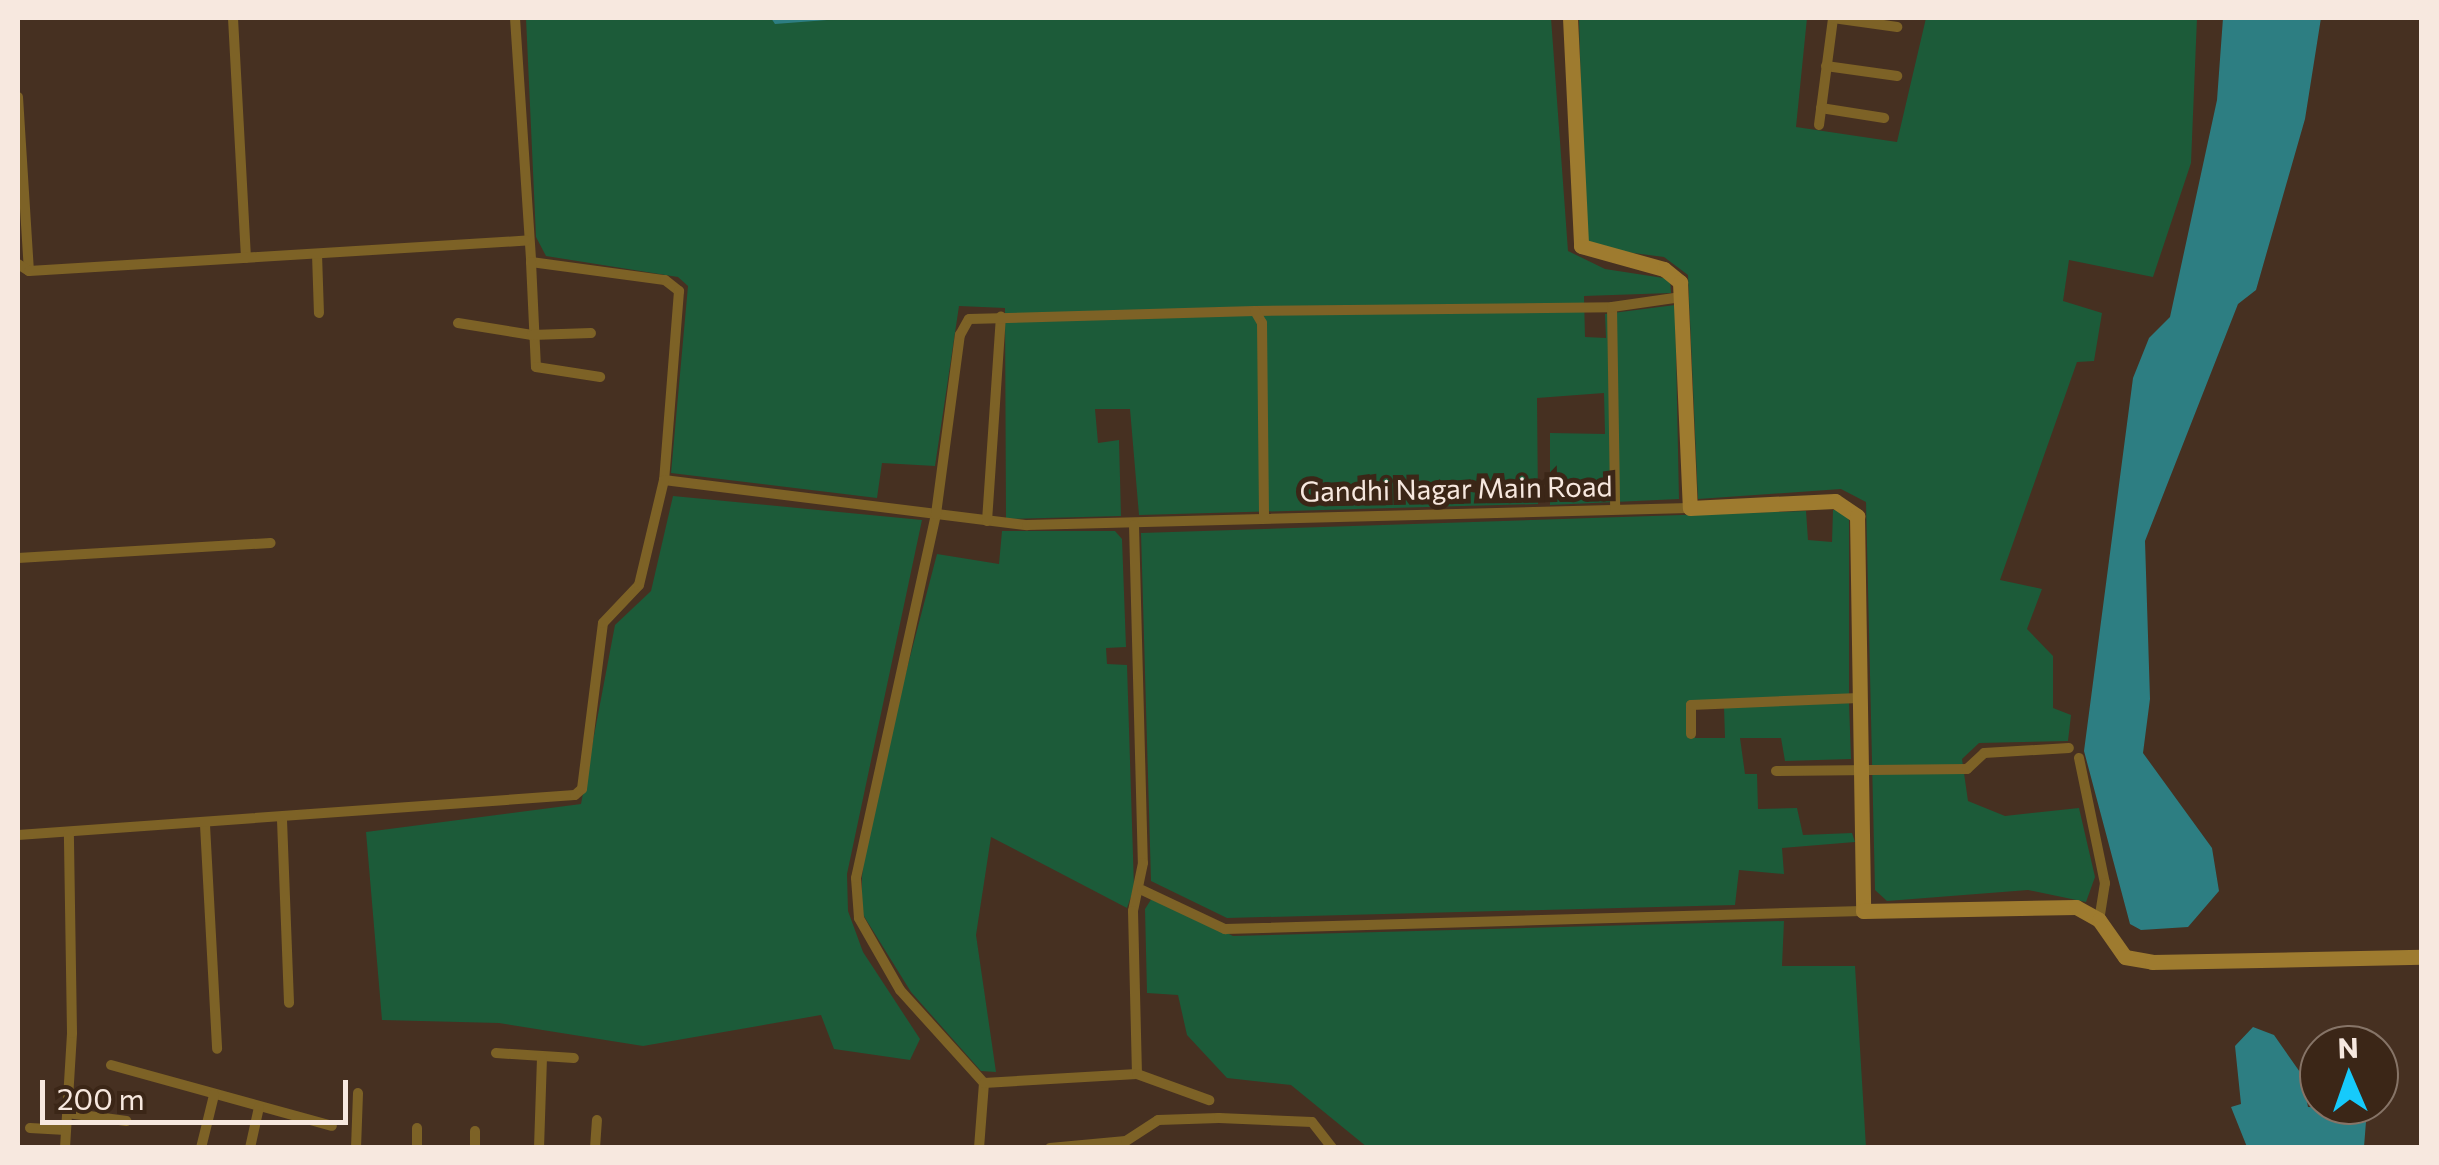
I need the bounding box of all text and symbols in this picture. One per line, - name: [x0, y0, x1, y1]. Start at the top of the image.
- street label: Gandhi Nagar Main Road: [1299, 468, 1613, 508]
- north arrow: [2299, 1025, 2399, 1125]
- text: N: [2337, 1030, 2359, 1064]
- scale bar: [45, 1060, 352, 1122]
- text: 200 m: [57, 1079, 145, 1116]

